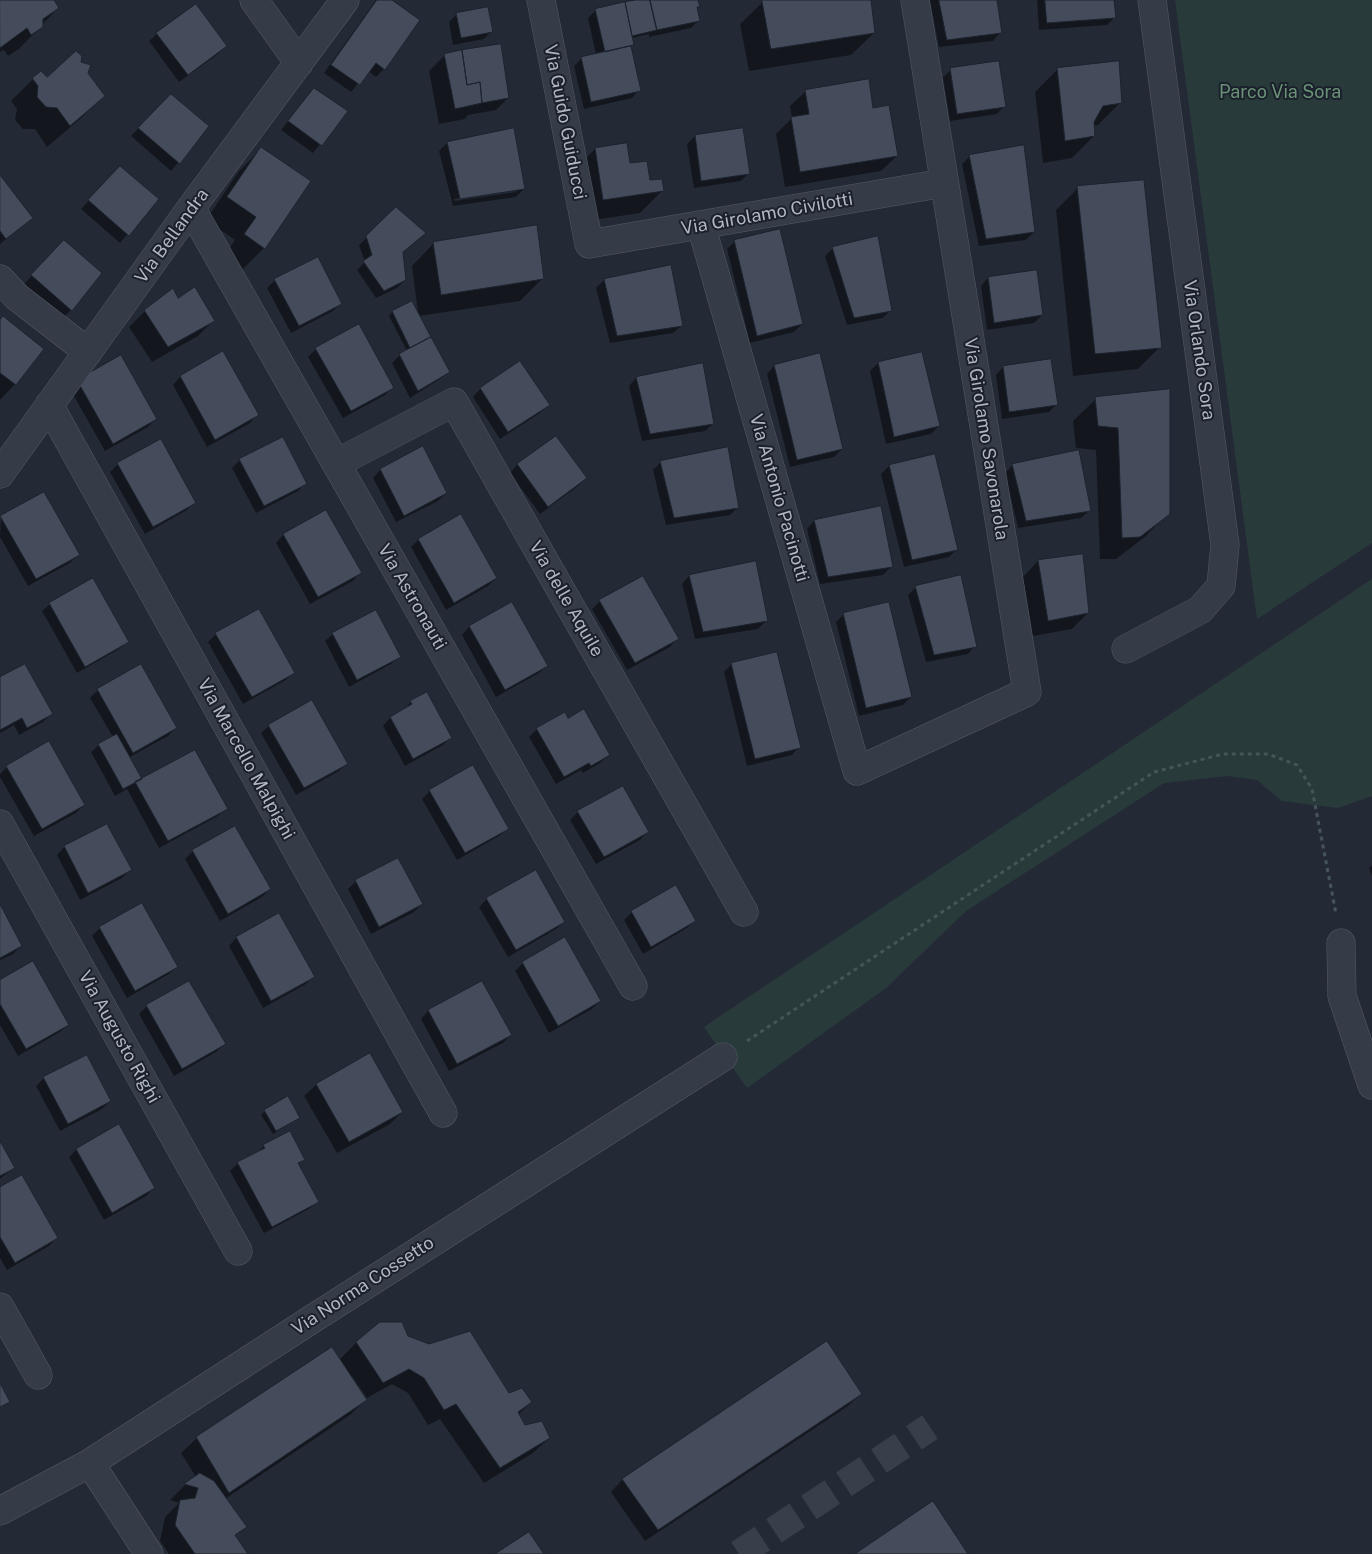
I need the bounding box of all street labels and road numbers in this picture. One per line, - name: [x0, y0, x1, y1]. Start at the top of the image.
- street label: Via Guido Guiducci: [539, 43, 591, 201]
- street label: Via Bellandra: [130, 184, 214, 288]
- street label: Via Girolamo Civilotti: [679, 188, 855, 240]
- street label: Via Orlando Sora: [1178, 279, 1220, 421]
- street label: Via Girolamo Savonarola: [959, 336, 1013, 542]
- street label: Via Antonio Pacinotti: [745, 412, 813, 584]
- street label: Via delle Aquile: [524, 537, 608, 661]
- street label: Via Astronauti: [373, 540, 451, 654]
- street label: Via Marcello Malpighi: [193, 675, 299, 843]
- street label: Via Augusto Righi: [74, 967, 164, 1107]
- street label: Via Norma Cossetto: [288, 1232, 438, 1340]

